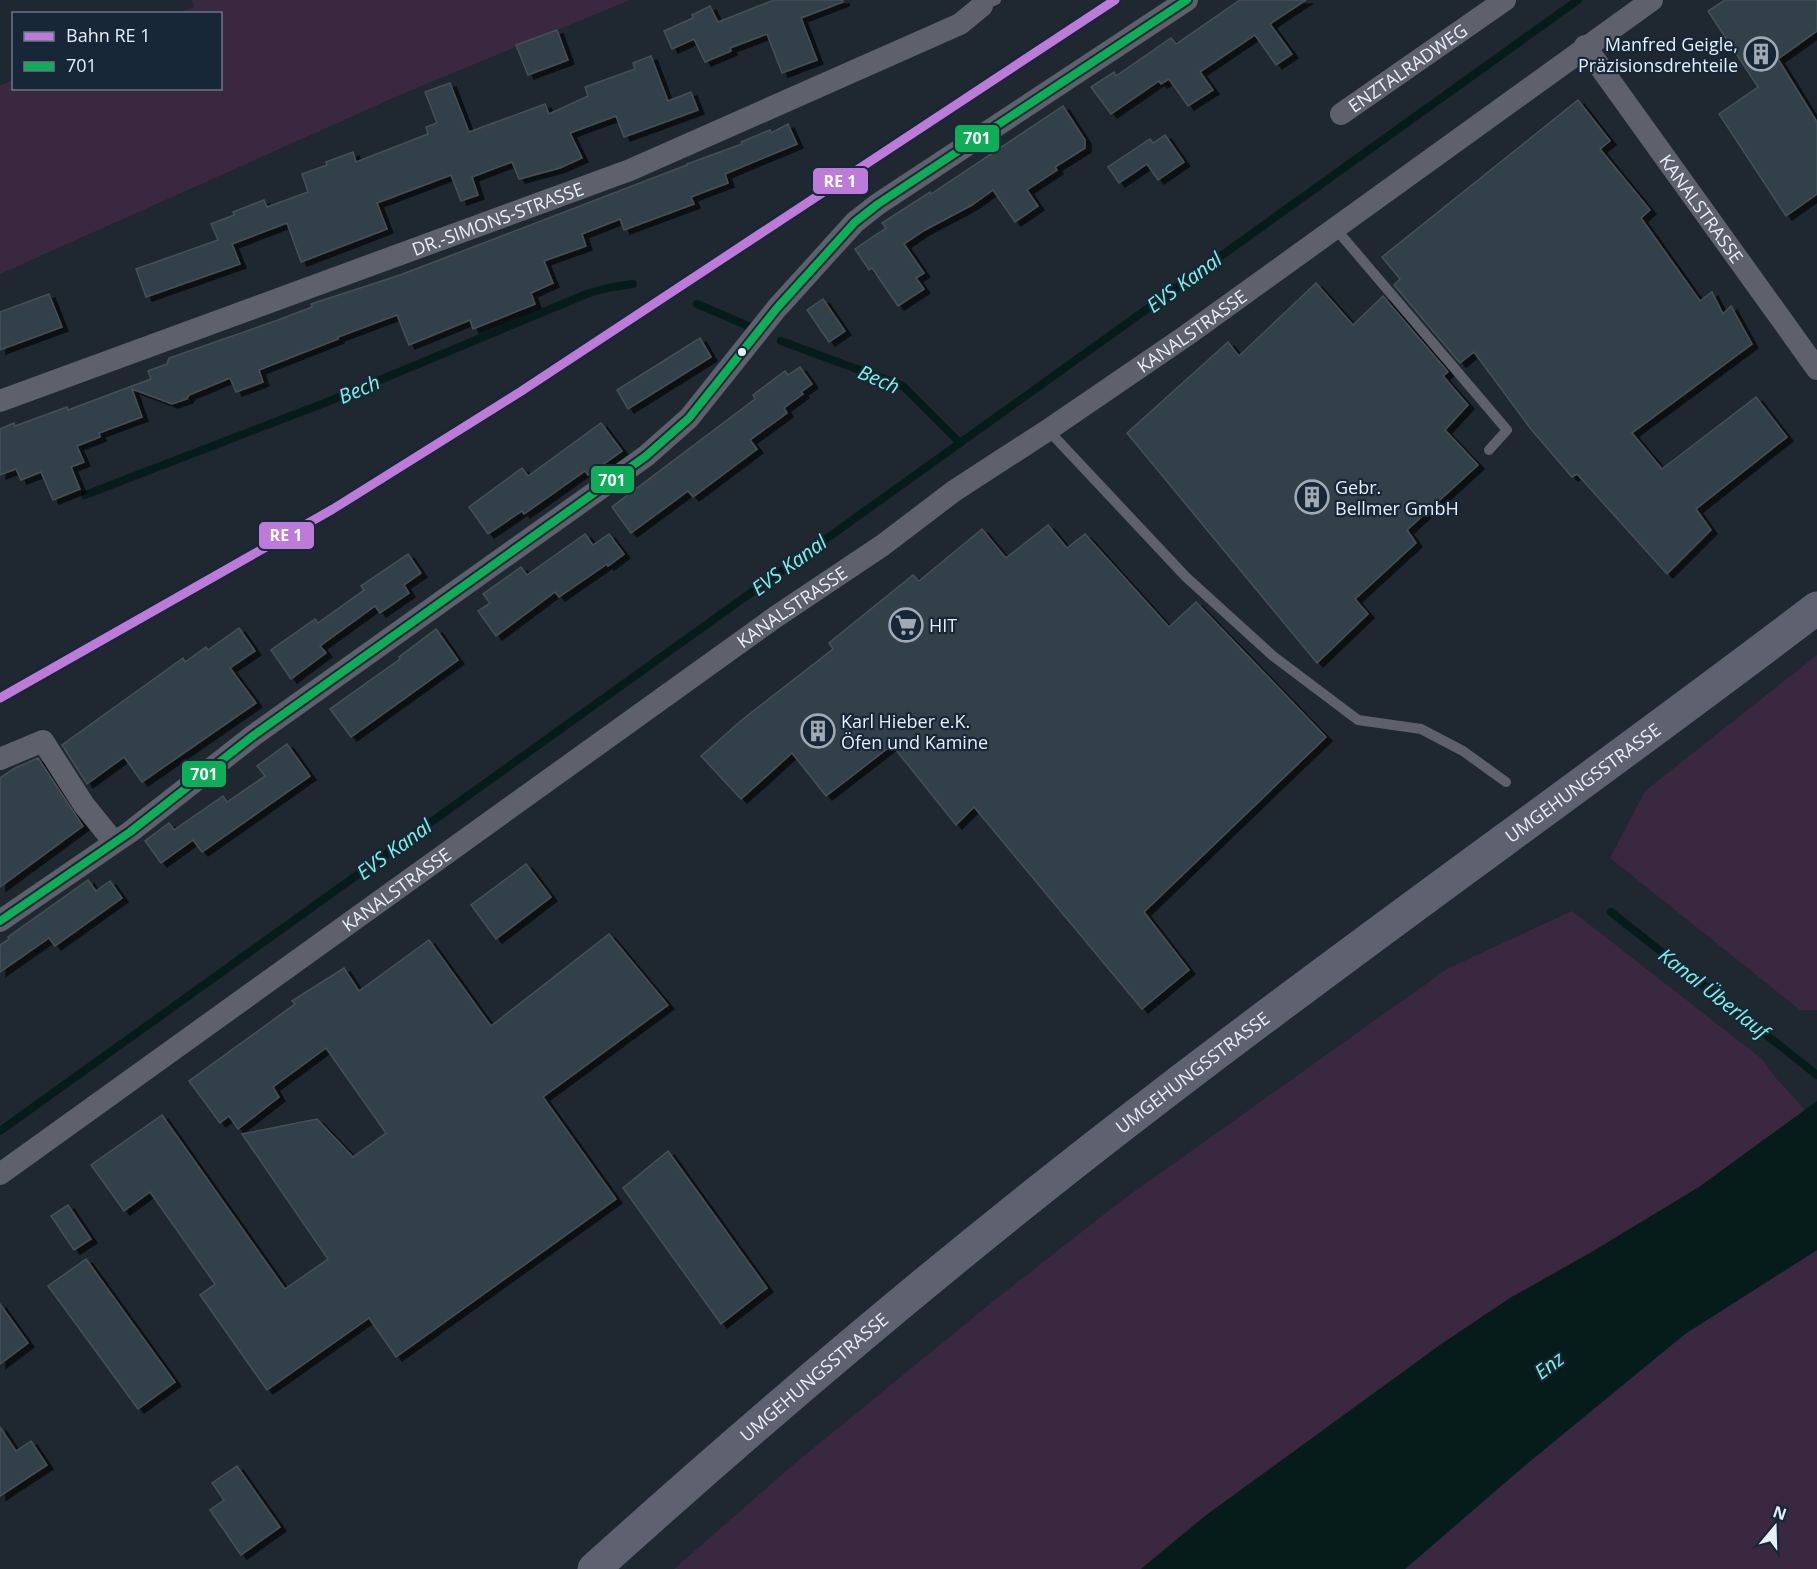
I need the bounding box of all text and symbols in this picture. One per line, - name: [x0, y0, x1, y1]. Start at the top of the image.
- legend: [12, 12, 222, 90]
- street label: ENZTALRADWEG: [1343, 18, 1472, 118]
- text: Bahn RE 1: [66, 23, 150, 47]
- place label: Manfred Geigle, Präzisionsdrehteile: [1578, 32, 1738, 77]
- building icon: Manfred Geigle, Präzisionsdrehteile: [1743, 36, 1779, 72]
- text: 701: [66, 53, 97, 77]
- line badge: 701: [954, 124, 1000, 153]
- text: 701: [963, 127, 991, 149]
- street label: KANALSTRASSE: [1654, 149, 1749, 268]
- line badge: RE 1: [812, 167, 869, 195]
- text: RE 1: [824, 170, 856, 192]
- street label: DR.-SIMONS-STRASSE: [408, 176, 587, 261]
- water label: EVS Kanal: [1141, 245, 1228, 318]
- street label: KANALSTRASSE: [1132, 284, 1251, 378]
- unlabelled marker: [736, 346, 748, 358]
- water label: Bech: [854, 358, 904, 400]
- water label: Bech: [334, 368, 384, 410]
- line badge: 701: [590, 465, 635, 494]
- text: 701: [598, 469, 626, 491]
- place label: Gebr. Bellmer GmbH: [1335, 475, 1459, 520]
- building icon: Gebr. Bellmer GmbH: [1294, 479, 1330, 515]
- line badge: RE 1: [258, 521, 315, 550]
- text: RE 1: [270, 524, 302, 546]
- water label: EVS Kanal: [746, 528, 833, 601]
- street label: KANALSTRASSE: [732, 560, 852, 653]
- supermarket icon: HIT: [888, 607, 924, 643]
- place label: HIT: [929, 613, 957, 637]
- place label: Karl Hieber e.K. Öfen und Kamine: [841, 709, 988, 754]
- building icon: Karl Hieber e.K. Öfen und Kamine: [800, 713, 836, 749]
- street label: UMGEHUNGSSTRASSE: [1500, 717, 1665, 848]
- line badge: 701: [181, 760, 227, 788]
- text: 701: [190, 763, 218, 785]
- water label: EVS Kanal: [351, 812, 438, 885]
- street label: KANALSTRASSE: [337, 842, 456, 937]
- water label: Kanal Überlauf: [1653, 942, 1777, 1046]
- street label: UMGEHUNGSSTRASSE: [1110, 1006, 1274, 1138]
- street label: UMGEHUNGSSTRASSE: [735, 1307, 893, 1447]
- water label: Enz: [1529, 1345, 1569, 1385]
- north arrow: [1745, 1497, 1805, 1557]
- text: N: [1770, 1500, 1790, 1525]

